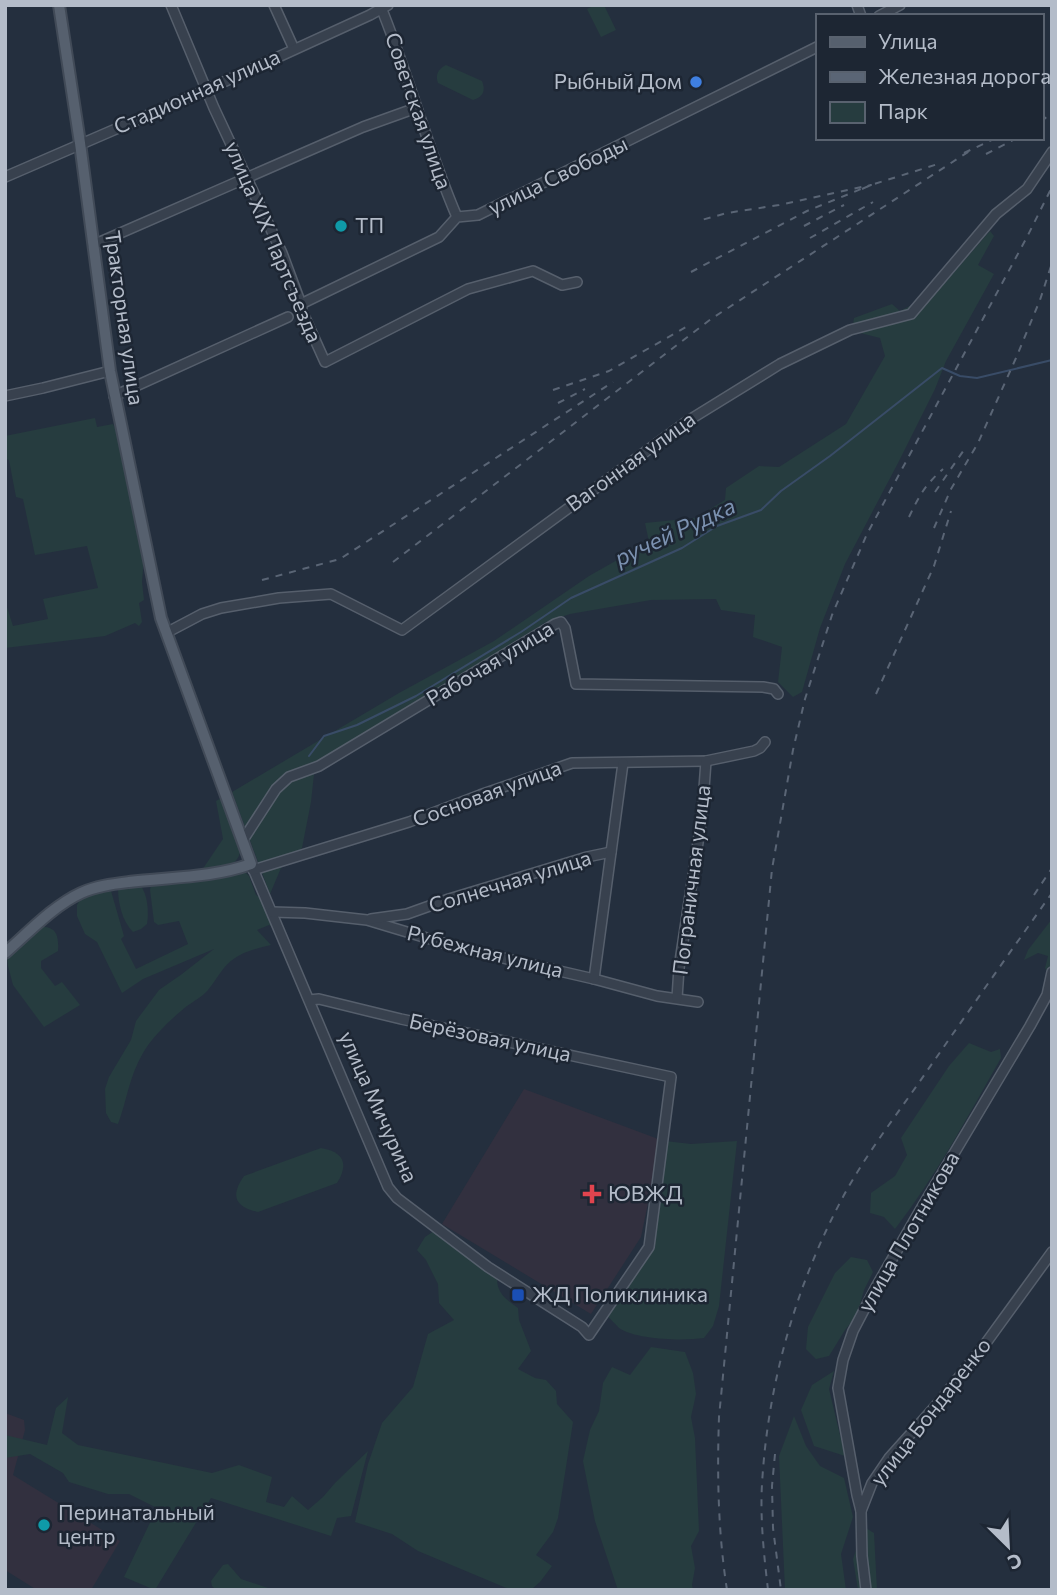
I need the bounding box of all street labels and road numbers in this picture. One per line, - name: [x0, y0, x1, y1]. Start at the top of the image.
- street label: Советская улица: [381, 29, 458, 192]
- street label: Стадионная улица: [110, 43, 283, 138]
- street label: улица Свободы: [483, 130, 631, 219]
- street label: улица XIX Партсъезда: [221, 137, 328, 346]
- street label: Тракторная улица: [101, 229, 150, 407]
- street label: Вагонная улица: [561, 406, 700, 516]
- street label: Рабочая улица: [421, 615, 557, 710]
- street label: Сосновая улица: [409, 754, 564, 831]
- street label: Пограничная улица: [666, 783, 715, 976]
- street label: Солнечная улица: [425, 844, 594, 917]
- street label: Рубежная улица: [405, 919, 566, 982]
- street label: Берёзовая улица: [407, 1007, 574, 1066]
- street label: улица Мичурина: [335, 1027, 424, 1186]
- street label: улица Плотникова: [852, 1147, 964, 1316]
- street label: улица Бондаренко: [864, 1332, 995, 1490]

